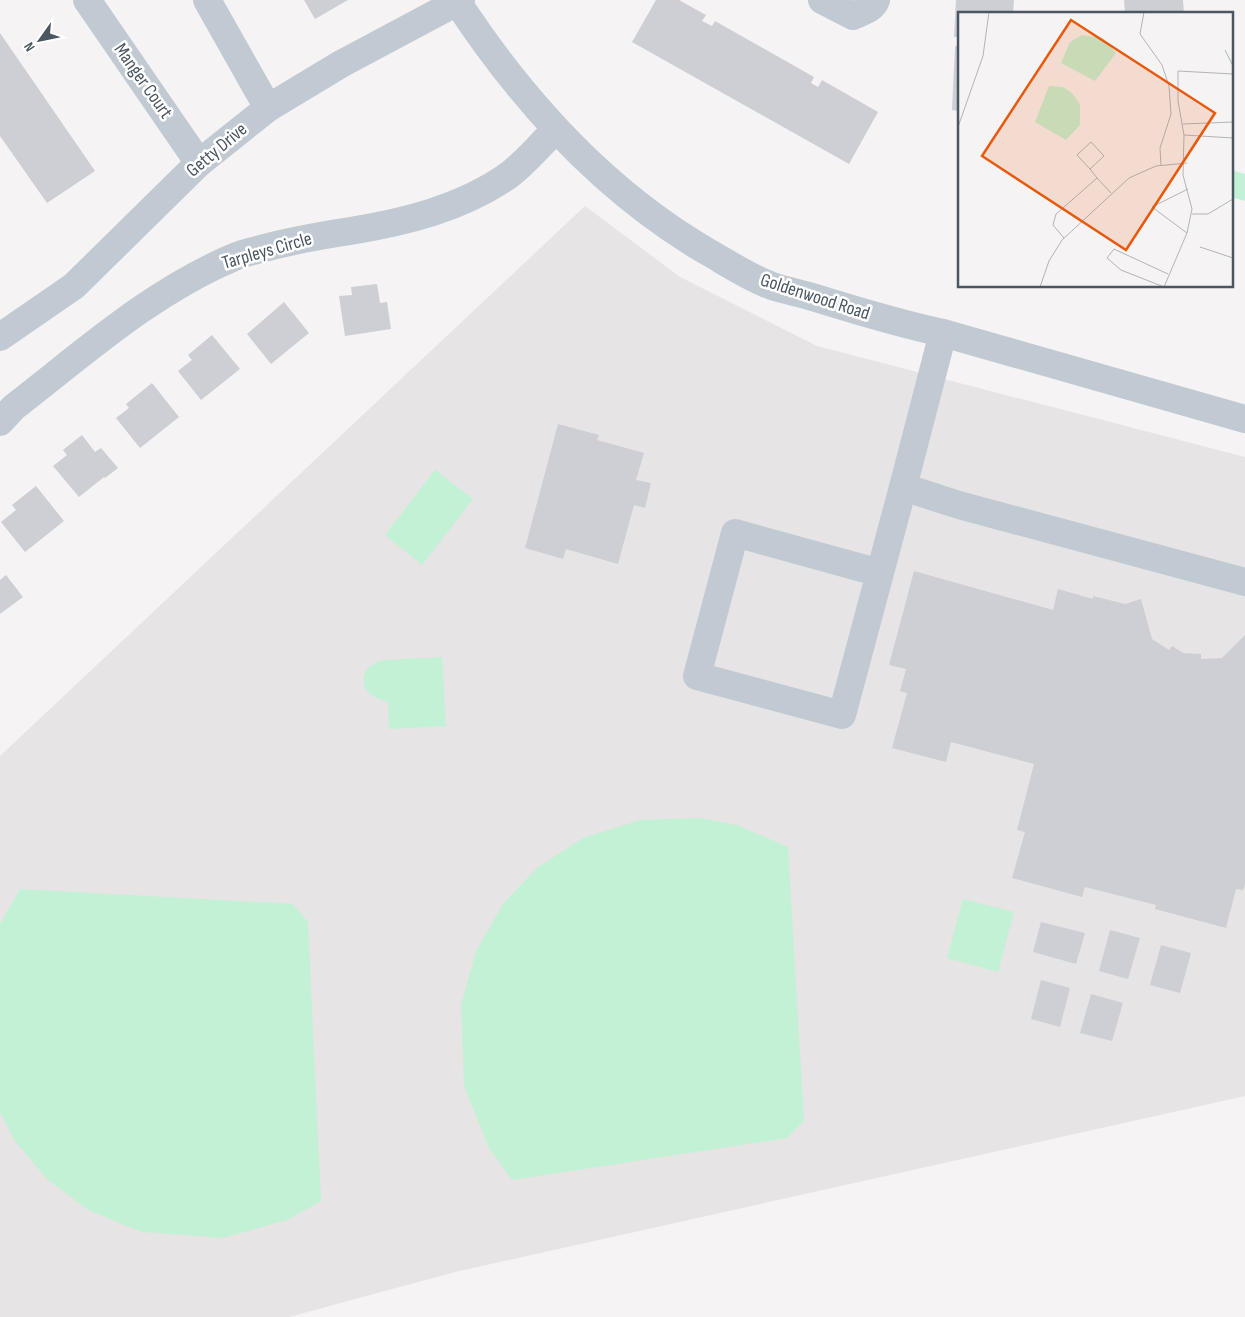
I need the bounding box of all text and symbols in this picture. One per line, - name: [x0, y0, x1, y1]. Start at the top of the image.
- inset map: [958, 12, 1232, 288]
- north arrow: [15, 15, 65, 65]
- text: N: [20, 39, 39, 55]
- street label: Manger Court: [109, 39, 177, 123]
- street label: Getty Drive: [182, 118, 252, 182]
- street label: Tarpleys Circle: [220, 227, 314, 275]
- street label: Goldenwood Road: [757, 269, 873, 325]

